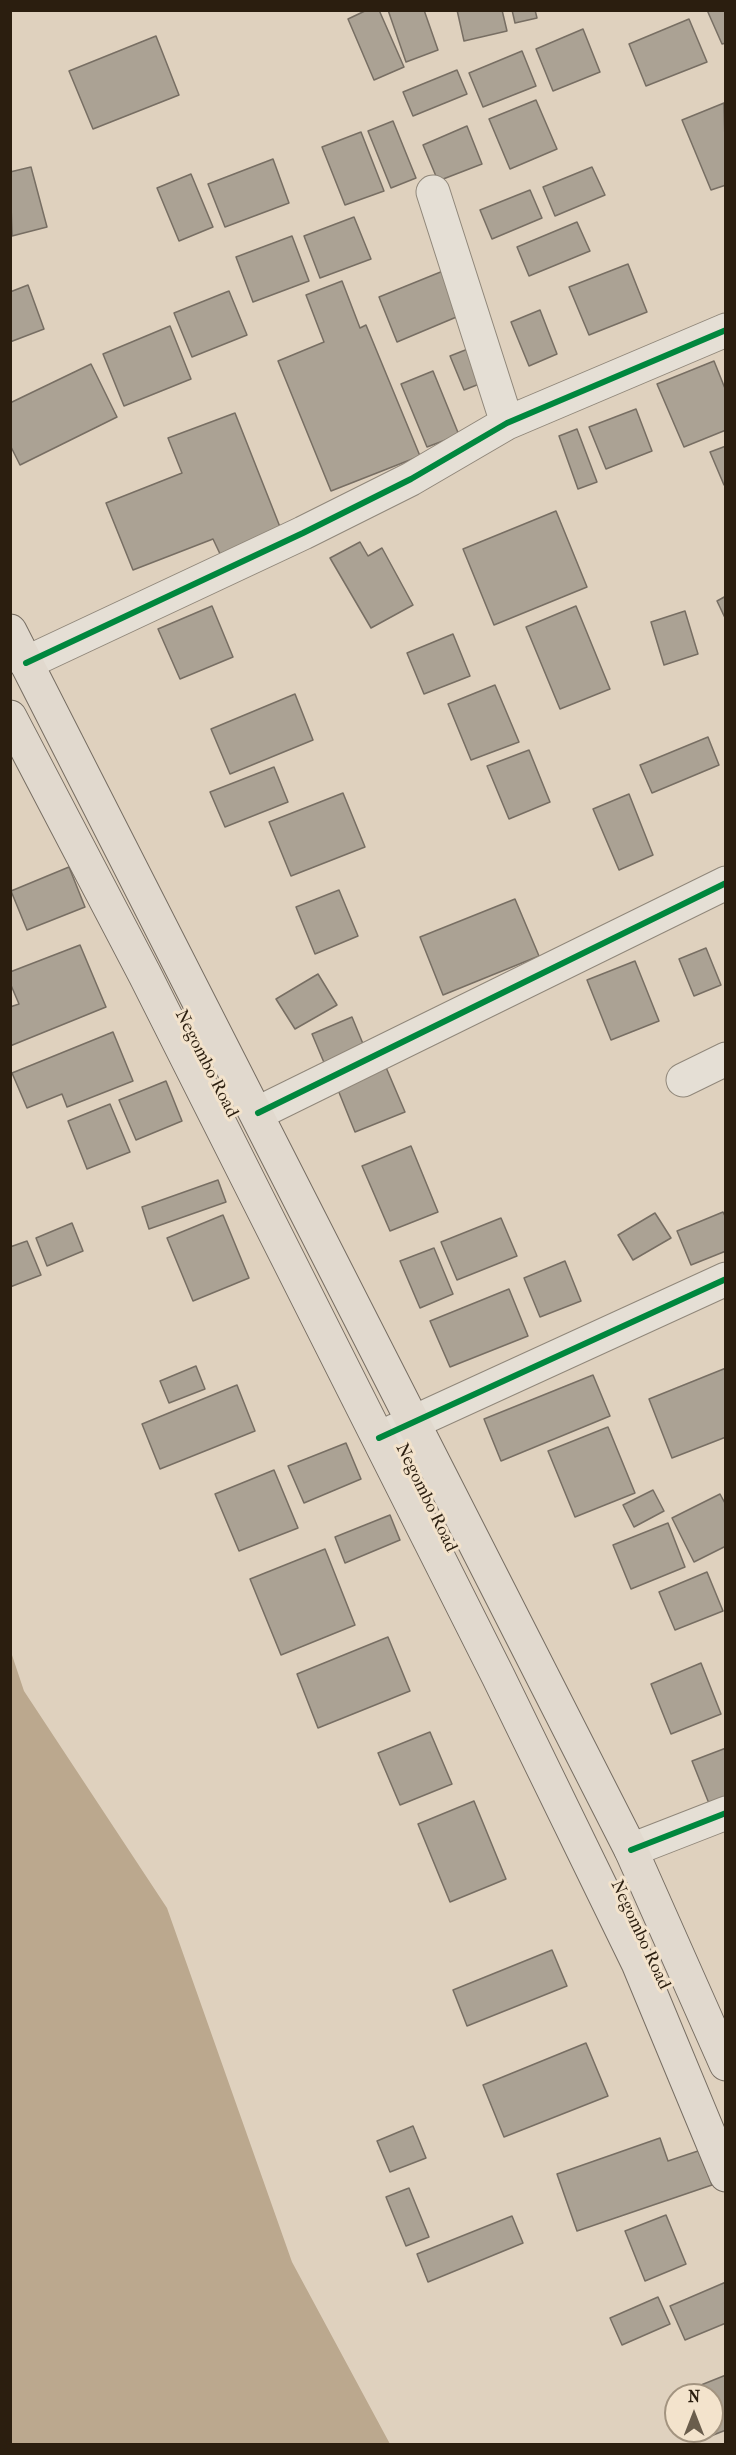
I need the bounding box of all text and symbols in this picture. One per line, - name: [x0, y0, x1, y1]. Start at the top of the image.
- street label: Negombo Road: [170, 1006, 242, 1122]
- street label: Negombo Road: [390, 1440, 462, 1556]
- street label: Negombo Road: [605, 1877, 675, 1993]
- north arrow: [664, 2383, 724, 2443]
- text: N: [688, 2387, 700, 2406]

